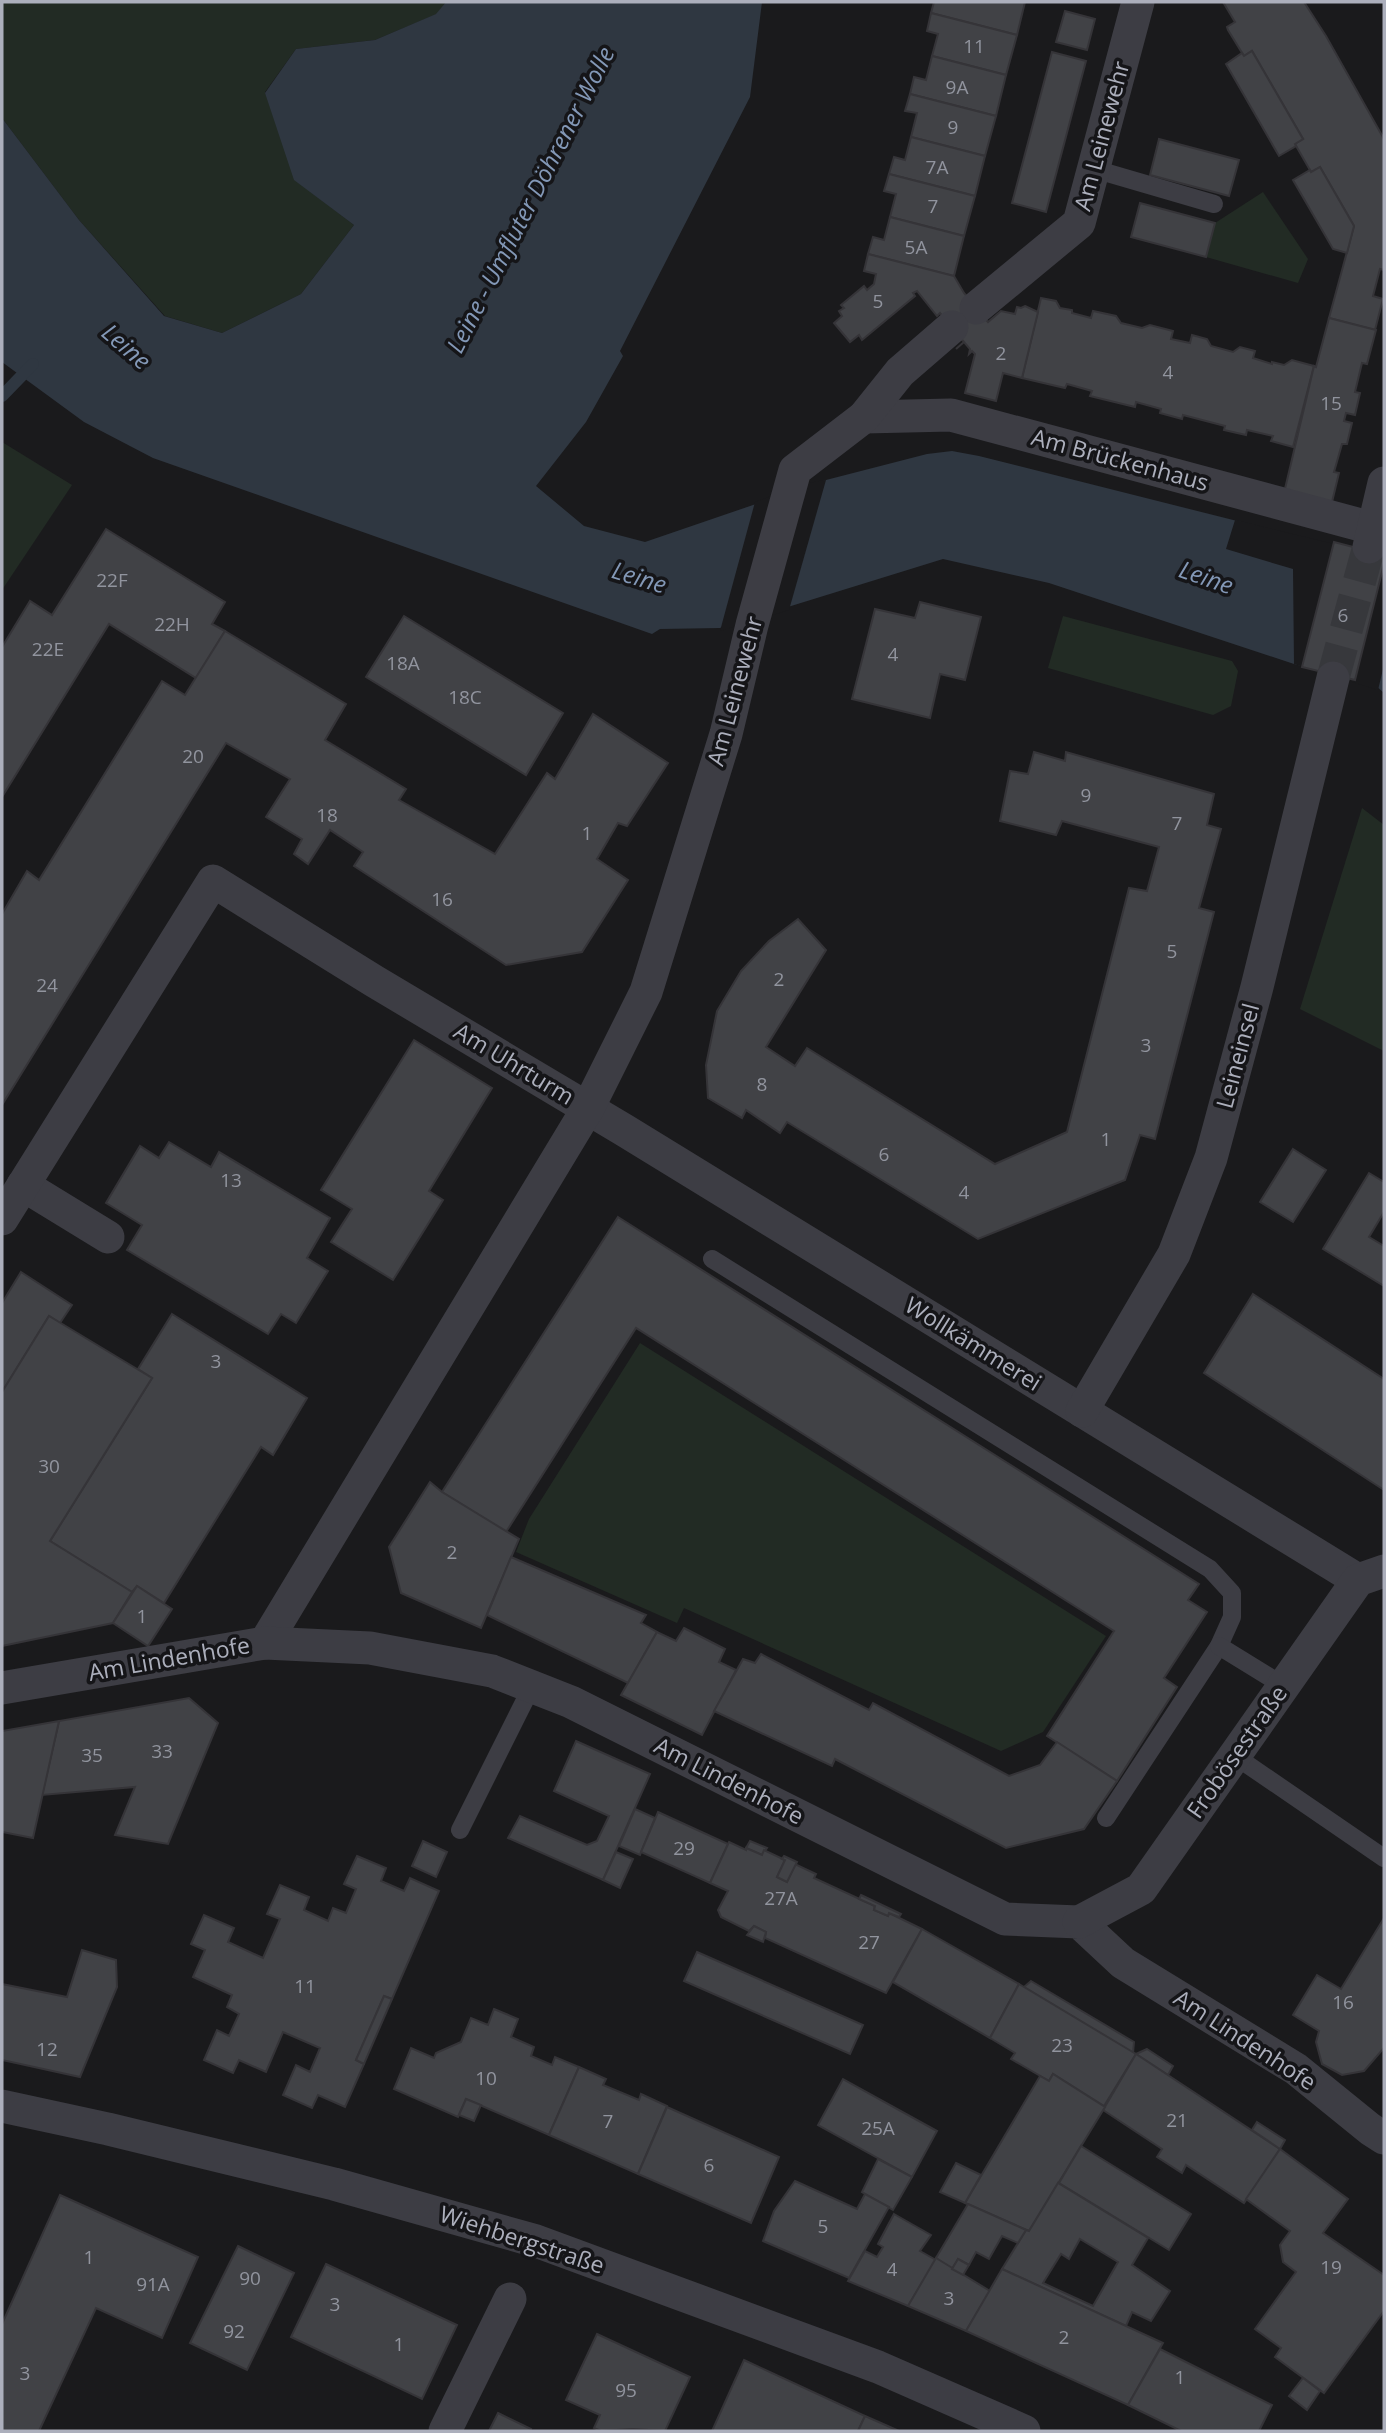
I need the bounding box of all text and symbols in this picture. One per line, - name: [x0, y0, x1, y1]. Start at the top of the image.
- house number: 11: [963, 33, 985, 59]
- water label: Leine - Umfluter Döhrener Wolle: [438, 40, 622, 358]
- street label: Am Leinewehr: [1066, 57, 1137, 214]
- house number: 9A: [946, 74, 968, 100]
- house number: 9: [948, 114, 958, 140]
- house number: 7A: [926, 154, 948, 180]
- house number: 7: [928, 193, 938, 219]
- house number: 5A: [905, 234, 927, 260]
- house number: 5: [873, 288, 883, 314]
- water label: Leine: [95, 315, 159, 376]
- house number: 2: [996, 340, 1006, 366]
- house number: 4: [1163, 359, 1174, 385]
- house number: 15: [1320, 390, 1342, 416]
- street label: Am Brückenhaus: [1028, 420, 1212, 498]
- water label: Leine: [1175, 552, 1238, 601]
- water label: Leine: [608, 553, 671, 600]
- house number: 22F: [96, 567, 128, 593]
- house number: 6: [1338, 602, 1348, 628]
- house number: 22H: [154, 611, 190, 637]
- street label: Am Leinewehr: [699, 612, 770, 769]
- house number: 22E: [32, 636, 64, 662]
- house number: 4: [888, 641, 899, 667]
- house number: 18A: [386, 650, 420, 676]
- house number: 18C: [448, 684, 482, 710]
- house number: 20: [182, 743, 204, 769]
- house number: 9: [1081, 782, 1091, 808]
- house number: 18: [316, 802, 338, 828]
- house number: 7: [1172, 810, 1182, 836]
- house number: 1: [582, 820, 592, 846]
- house number: 16: [431, 886, 453, 912]
- house number: 5: [1167, 938, 1177, 964]
- house number: 2: [774, 966, 784, 992]
- house number: 24: [36, 972, 58, 998]
- street label: Leineinsel: [1208, 1000, 1266, 1112]
- street label: Am Uhrturm: [448, 1015, 581, 1112]
- house number: 3: [1141, 1032, 1151, 1058]
- house number: 8: [757, 1071, 767, 1097]
- house number: 1: [1101, 1126, 1111, 1152]
- house number: 6: [879, 1141, 889, 1167]
- house number: 13: [220, 1167, 242, 1193]
- house number: 4: [959, 1179, 970, 1205]
- street label: Wollkämmerei: [899, 1288, 1048, 1398]
- house number: 3: [211, 1348, 221, 1374]
- house number: 30: [38, 1453, 60, 1479]
- house number: 2: [447, 1539, 457, 1565]
- house number: 1: [137, 1603, 147, 1629]
- street label: Am Lindenhofe: [86, 1628, 252, 1688]
- street label: Frobösestraße: [1178, 1679, 1294, 1824]
- street label: Am Lindenhofe: [649, 1729, 810, 1831]
- house number: 33: [151, 1738, 173, 1764]
- house number: 35: [81, 1742, 103, 1768]
- house number: 29: [673, 1835, 695, 1861]
- house number: 27A: [764, 1885, 798, 1911]
- house number: 27: [858, 1929, 880, 1955]
- house number: 11: [294, 1973, 316, 1999]
- street label: Am Lindenhofe: [1168, 1981, 1323, 2097]
- house number: 16: [1332, 1989, 1354, 2015]
- house number: 23: [1051, 2032, 1073, 2058]
- house number: 12: [36, 2036, 58, 2062]
- house number: 10: [475, 2065, 497, 2091]
- house number: 21: [1166, 2107, 1188, 2133]
- house number: 7: [603, 2108, 613, 2134]
- house number: 25A: [861, 2115, 895, 2141]
- house number: 6: [704, 2152, 714, 2178]
- street label: Wiehbergstraße: [436, 2197, 609, 2281]
- house number: 5: [818, 2213, 828, 2239]
- house number: 1: [84, 2244, 94, 2270]
- house number: 19: [1320, 2254, 1342, 2280]
- house number: 4: [887, 2256, 898, 2282]
- house number: 90: [239, 2265, 261, 2291]
- house number: 91A: [136, 2271, 170, 2297]
- house number: 3: [944, 2285, 954, 2311]
- house number: 3: [330, 2291, 340, 2317]
- house number: 92: [223, 2318, 245, 2344]
- house number: 2: [1059, 2324, 1069, 2350]
- house number: 1: [394, 2331, 404, 2357]
- house number: 3: [20, 2360, 30, 2386]
- house number: 1: [1175, 2364, 1185, 2390]
- house number: 95: [615, 2377, 637, 2403]

